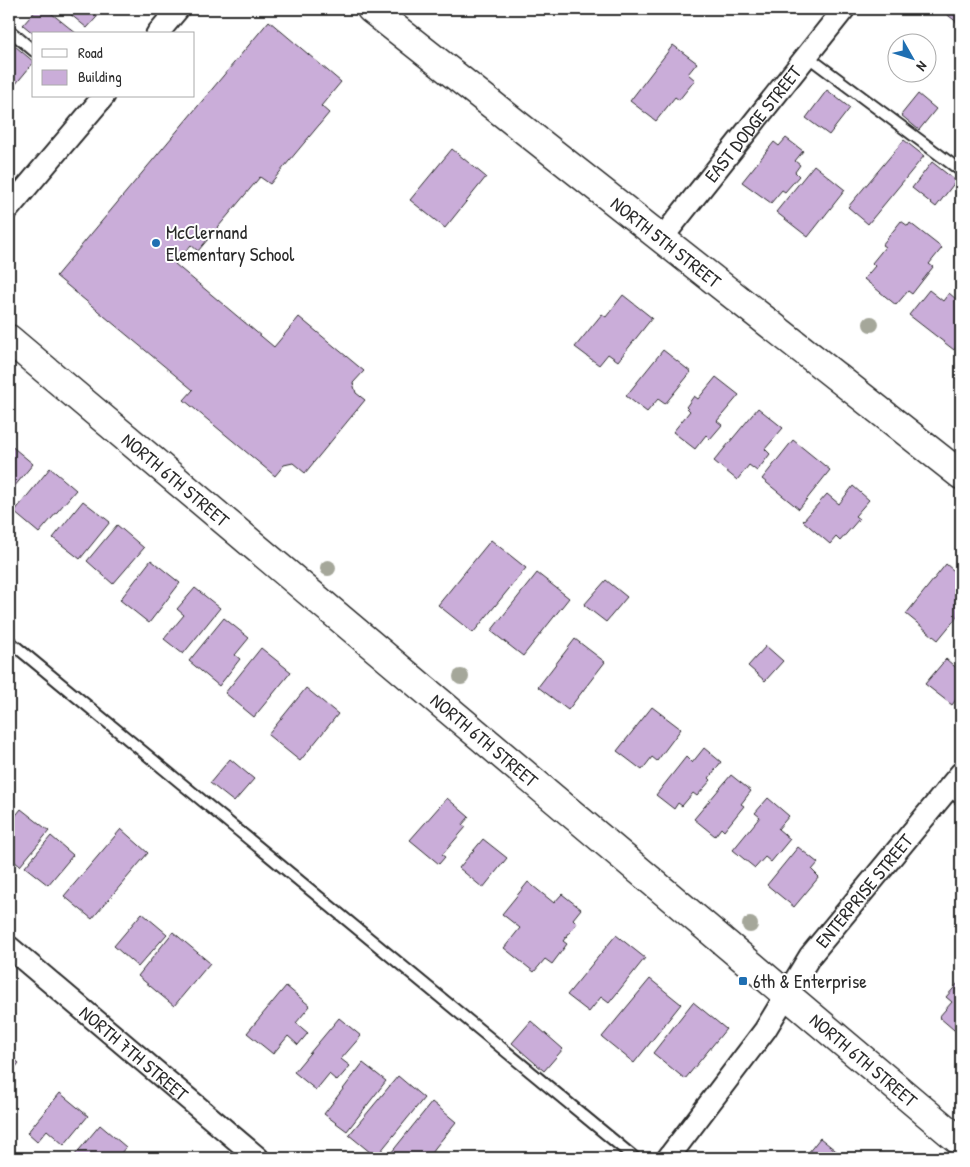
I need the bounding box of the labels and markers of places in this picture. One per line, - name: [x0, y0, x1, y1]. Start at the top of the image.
- place label: McClernand Elementary School: [166, 219, 295, 267]
- marker: McClernand Elementary School: [150, 237, 162, 249]
- place label: 6th & Enterprise: [753, 968, 867, 994]
- marker: 6th & Enterprise: [737, 975, 749, 987]

